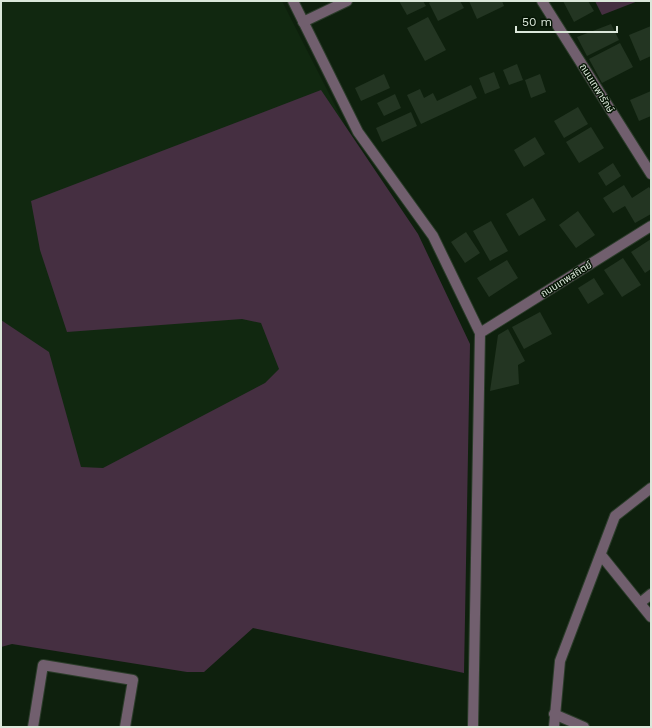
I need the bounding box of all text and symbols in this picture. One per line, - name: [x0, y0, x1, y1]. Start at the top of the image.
- scale bar: [516, 8, 617, 34]
- text: 50 m: [522, 15, 552, 29]
- street label: ถนนเทพารักษ์: [578, 61, 617, 115]
- street label: ถนนเทพสถิตย์: [538, 259, 594, 299]

